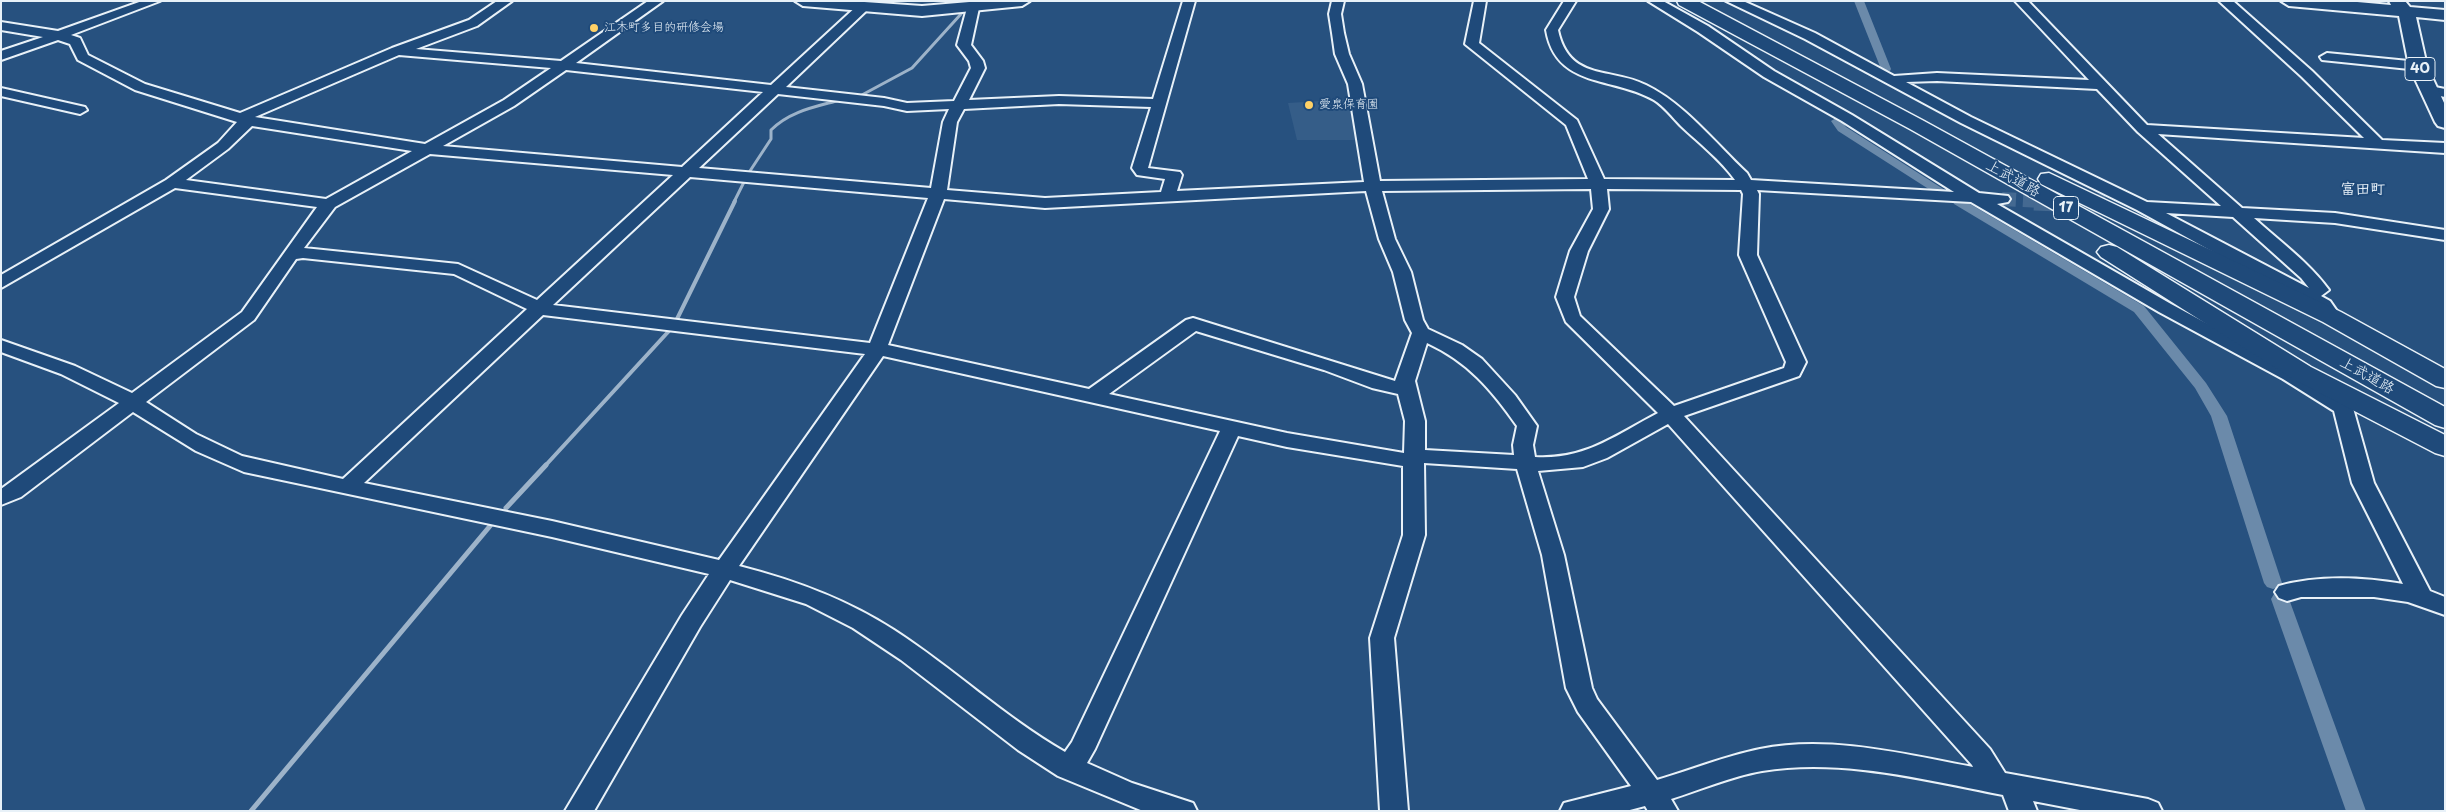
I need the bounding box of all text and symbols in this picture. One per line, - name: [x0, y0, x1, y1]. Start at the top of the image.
- place label: 江木町多目的研修会場: [604, 21, 724, 35]
- marker: 江木町多目的研修会場: [588, 22, 600, 34]
- road number: 40: [2405, 58, 2435, 80]
- place label: 愛泉保育園: [1319, 98, 1379, 112]
- marker: 愛泉保育園: [1303, 99, 1315, 111]
- street label: 上武道路: [1982, 157, 2044, 201]
- district label: 富田町: [2341, 181, 2385, 199]
- road number: 17: [2054, 197, 2078, 220]
- street label: 上武道路: [2336, 354, 2398, 398]

